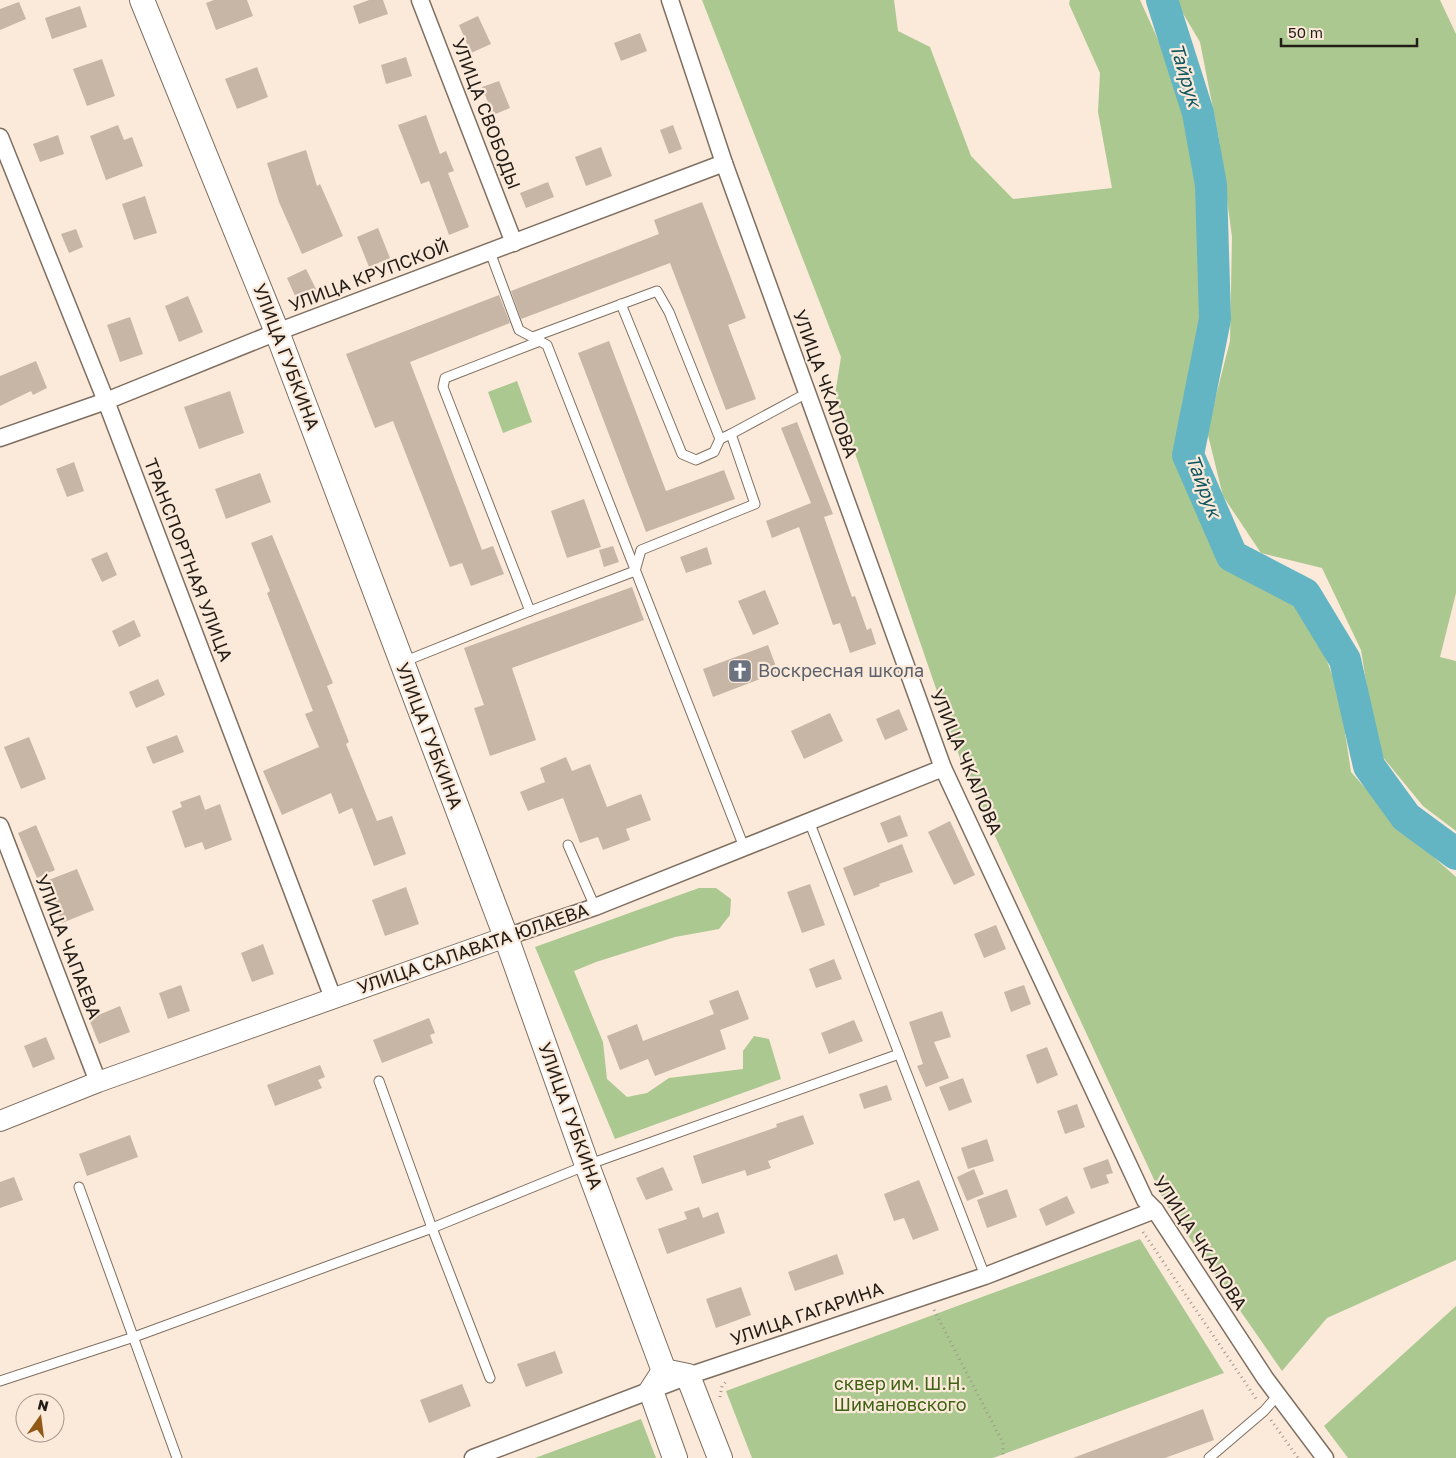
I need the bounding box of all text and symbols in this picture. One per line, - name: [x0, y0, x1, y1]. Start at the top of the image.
- scale bar: [1281, 15, 1417, 47]
- text: 50 m: [1288, 23, 1323, 41]
- street label: УЛИЦА СВОБОДЫ: [448, 35, 526, 192]
- water label: Тайрук: [1166, 40, 1208, 111]
- street label: УЛИЦА КРУПСКОЙ: [286, 234, 452, 316]
- street label: УЛИЦА ГУБКИНА: [249, 280, 325, 433]
- street label: УЛИЦА ЧКАЛОВА: [789, 307, 863, 461]
- water label: Тайрук: [1182, 451, 1228, 522]
- street label: ТРАНСПОРТНАЯ УЛИЦА: [140, 455, 238, 664]
- church icon: Воскресная школа: [727, 658, 753, 684]
- street label: УЛИЦА ГУБКИНА: [392, 659, 468, 812]
- place label: Воскресная школа: [758, 659, 924, 681]
- street label: УЛИЦА ЧКАЛОВА: [926, 686, 1007, 838]
- street label: УЛИЦА ЧАПАЕВА: [31, 871, 107, 1022]
- street label: УЛИЦА САЛАВАТА ЮЛАЕВА: [354, 898, 591, 998]
- street label: УЛИЦА ГУБКИНА: [534, 1039, 608, 1192]
- street label: УЛИЦА ЧКАЛОВА: [1149, 1171, 1252, 1314]
- street label: УЛИЦА ГАГАРИНА: [727, 1277, 886, 1350]
- park label: сквер им. Ш.Н. Шимановского: [833, 1372, 967, 1415]
- north arrow: [15, 1393, 65, 1443]
- text: N: [36, 1395, 50, 1414]

